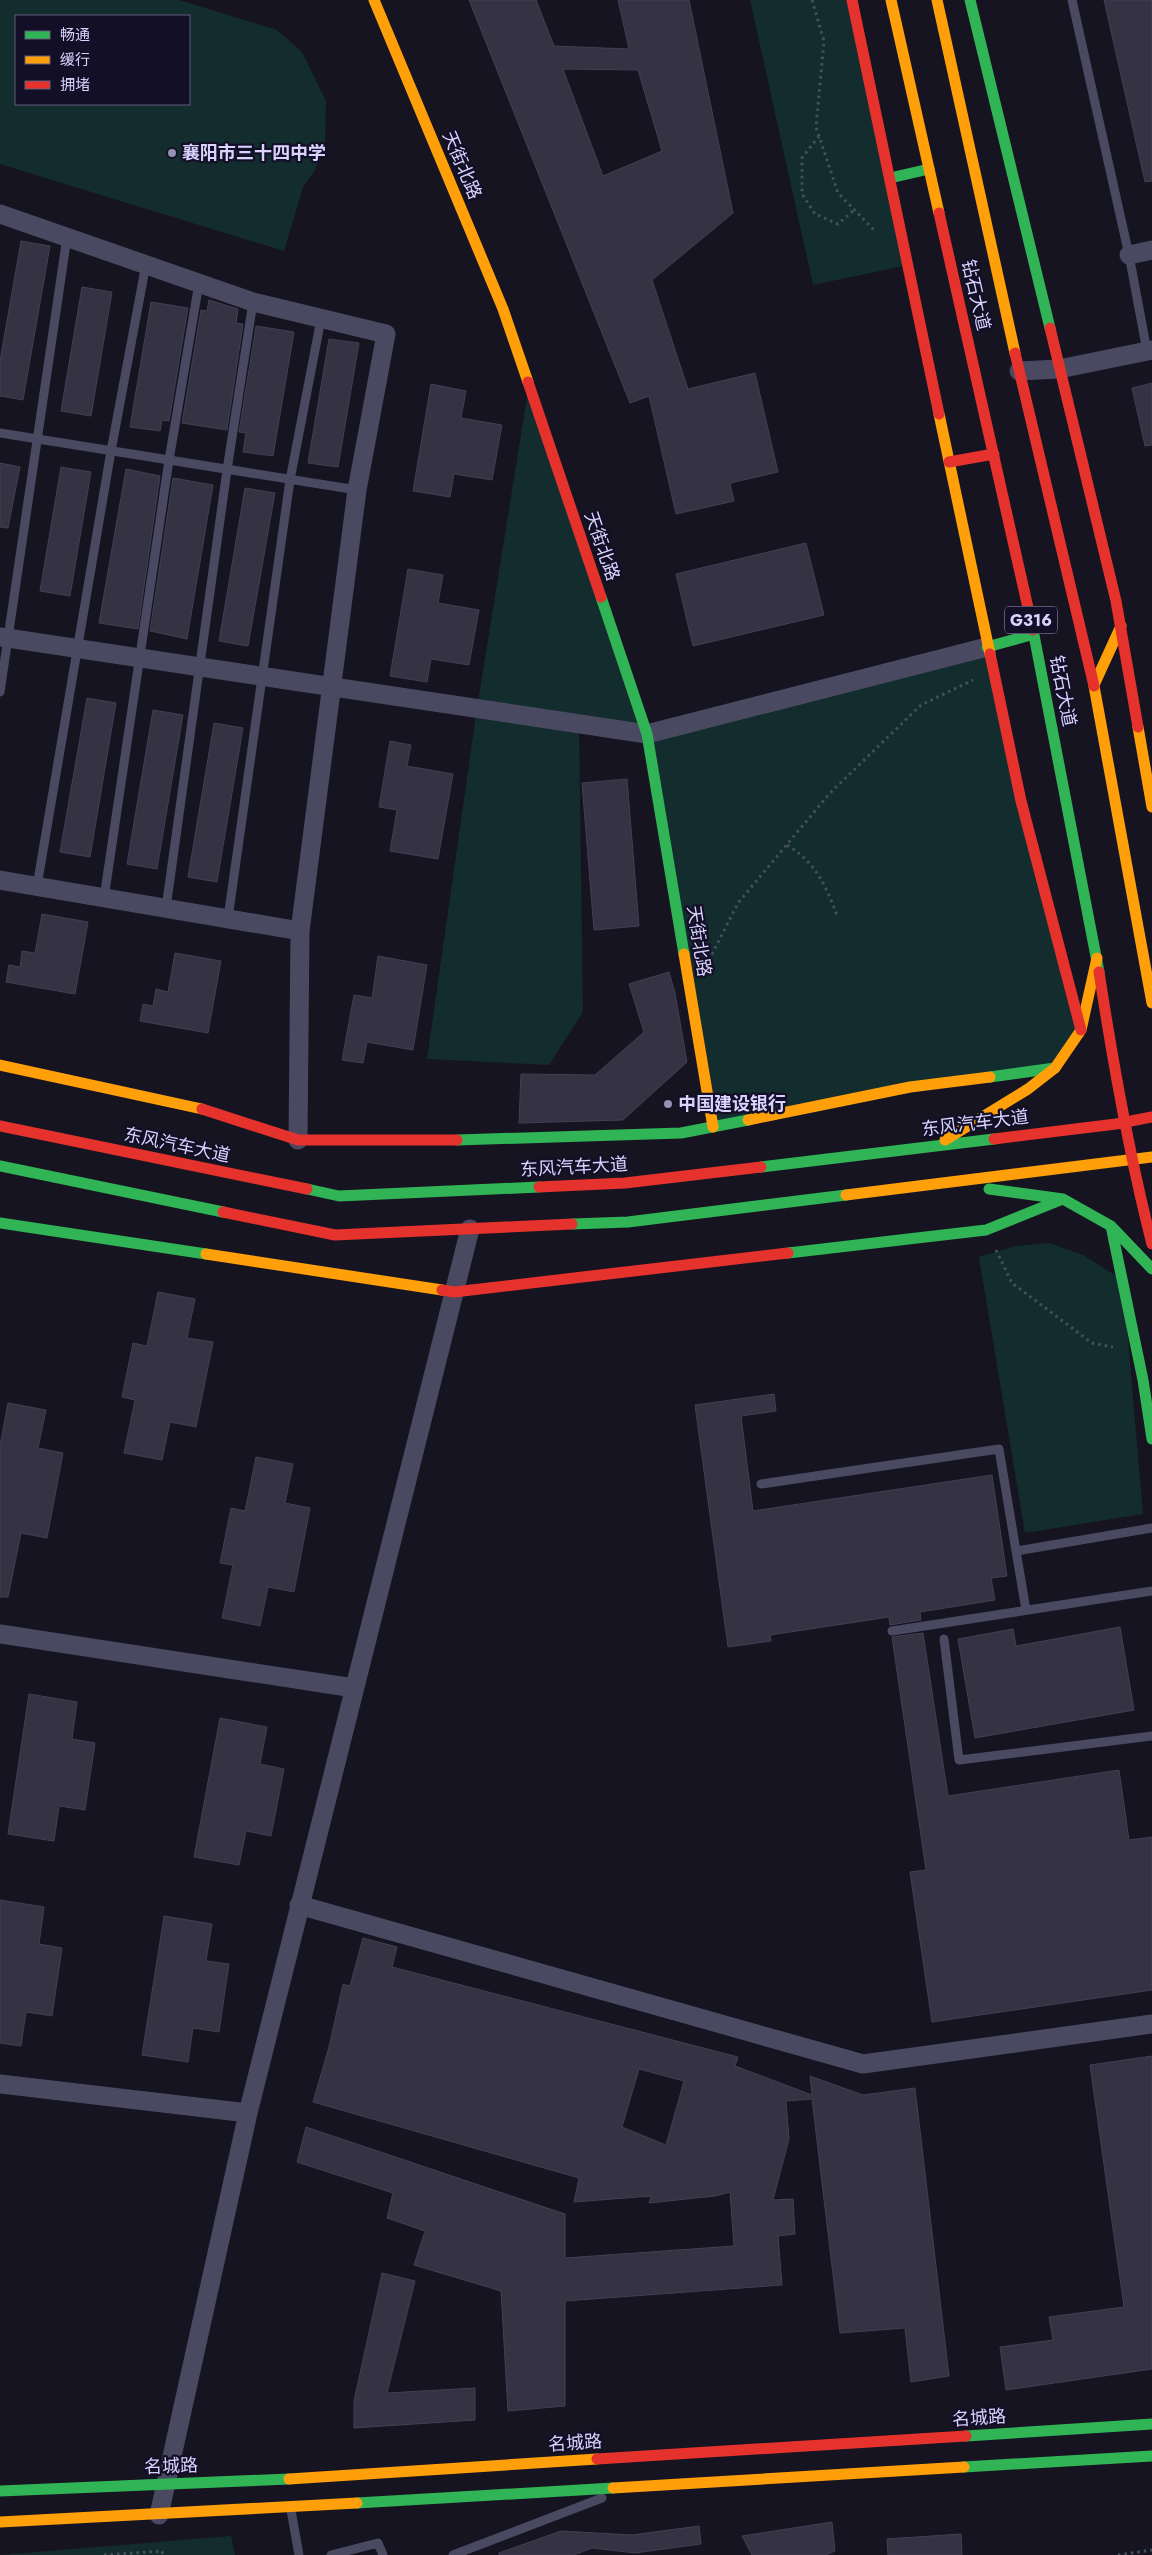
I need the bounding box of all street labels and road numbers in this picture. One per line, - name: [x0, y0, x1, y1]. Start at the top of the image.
- street label: 天街北路: [436, 127, 488, 203]
- street label: 钻石大道: [955, 257, 997, 333]
- street label: 天街北路: [578, 508, 626, 584]
- road number: G316: [1005, 606, 1057, 634]
- street label: 钻石大道: [1043, 653, 1083, 729]
- street label: 天街北路: [681, 903, 717, 979]
- street label: 东风汽车大道: [920, 1104, 1030, 1142]
- street label: 东风汽车大道: [121, 1121, 233, 1169]
- street label: 东风汽车大道: [519, 1151, 629, 1183]
- street label: 名城路: [951, 2403, 1007, 2433]
- street label: 名城路: [547, 2428, 603, 2458]
- street label: 名城路: [144, 2452, 198, 2480]

